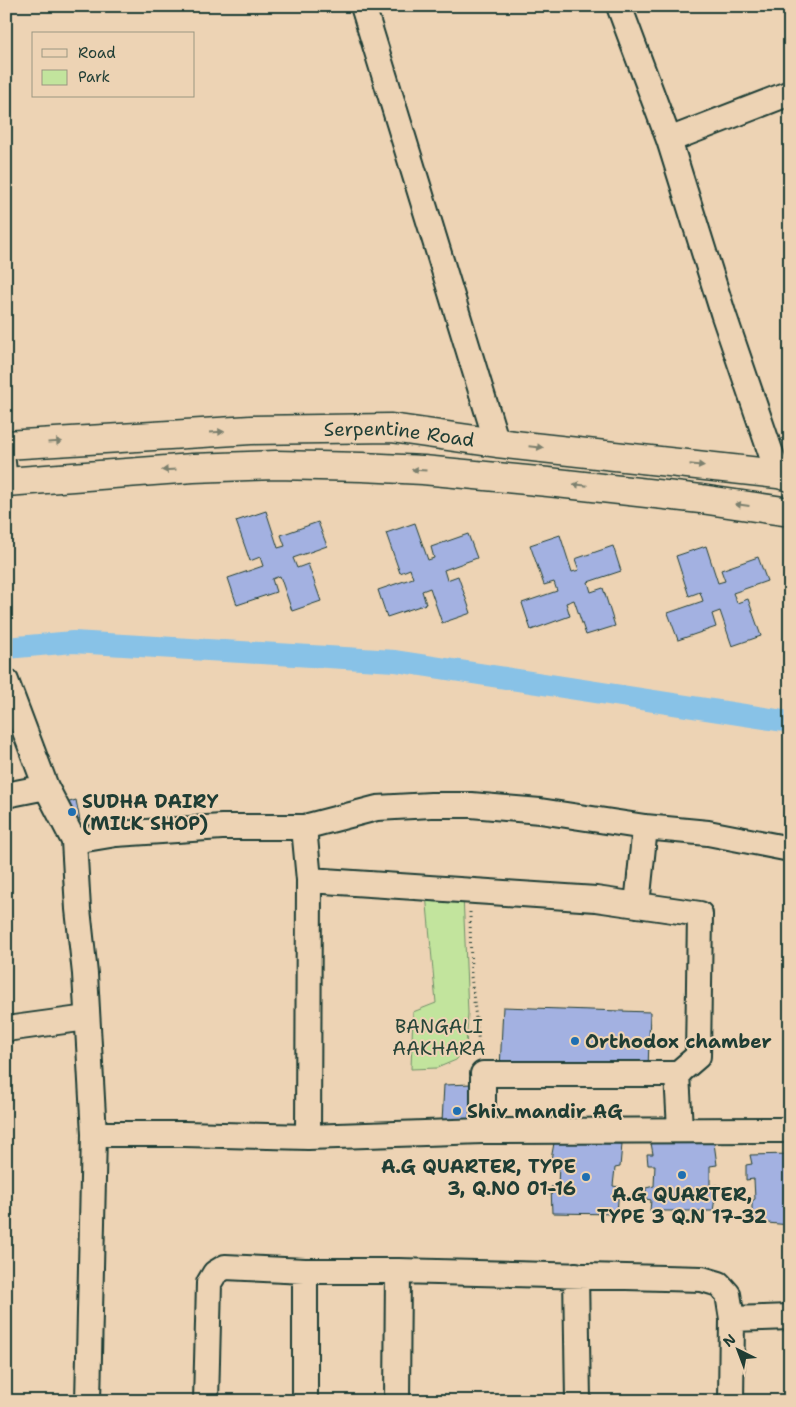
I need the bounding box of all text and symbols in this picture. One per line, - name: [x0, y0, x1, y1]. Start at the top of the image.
- legend: [32, 32, 195, 98]
- text: Road: [78, 43, 116, 63]
- text: Park: [78, 67, 110, 87]
- street label: Serpentine Road: [324, 416, 476, 453]
- one-way arrow: [209, 428, 225, 436]
- one-way arrow: [47, 438, 63, 446]
- one-way arrow: [528, 443, 544, 451]
- one-way arrow: [689, 461, 705, 469]
- one-way arrow: [410, 465, 426, 473]
- one-way arrow: [160, 466, 176, 474]
- one-way arrow: [572, 481, 588, 489]
- one-way arrow: [733, 501, 749, 509]
- place label: SUDHA DAIRY (MILK SHOP): [82, 789, 219, 836]
- marker: SUDHA DAIRY (MILK SHOP): [66, 806, 78, 818]
- park label: BANGALI AAKHARA: [392, 1014, 486, 1061]
- place label: Orthodox chamber: [585, 1029, 772, 1054]
- marker: Orthodox chamber: [569, 1035, 581, 1047]
- place label: Shiv mandir AG: [467, 1099, 622, 1124]
- marker: Shiv mandir AG: [451, 1105, 463, 1117]
- place label: A.G QUARTER, TYPE 3, Q.NO 01-16: [381, 1154, 576, 1201]
- marker: A.G QUARTER, TYPE 3 Q.N 17-32: [676, 1169, 688, 1181]
- marker: A.G QUARTER, TYPE 3, Q.NO 01-16: [580, 1171, 592, 1183]
- place label: A.G QUARTER, TYPE 3 Q.N 17-32: [597, 1182, 767, 1229]
- north arrow: [714, 1324, 764, 1374]
- text: N: [719, 1330, 739, 1351]

